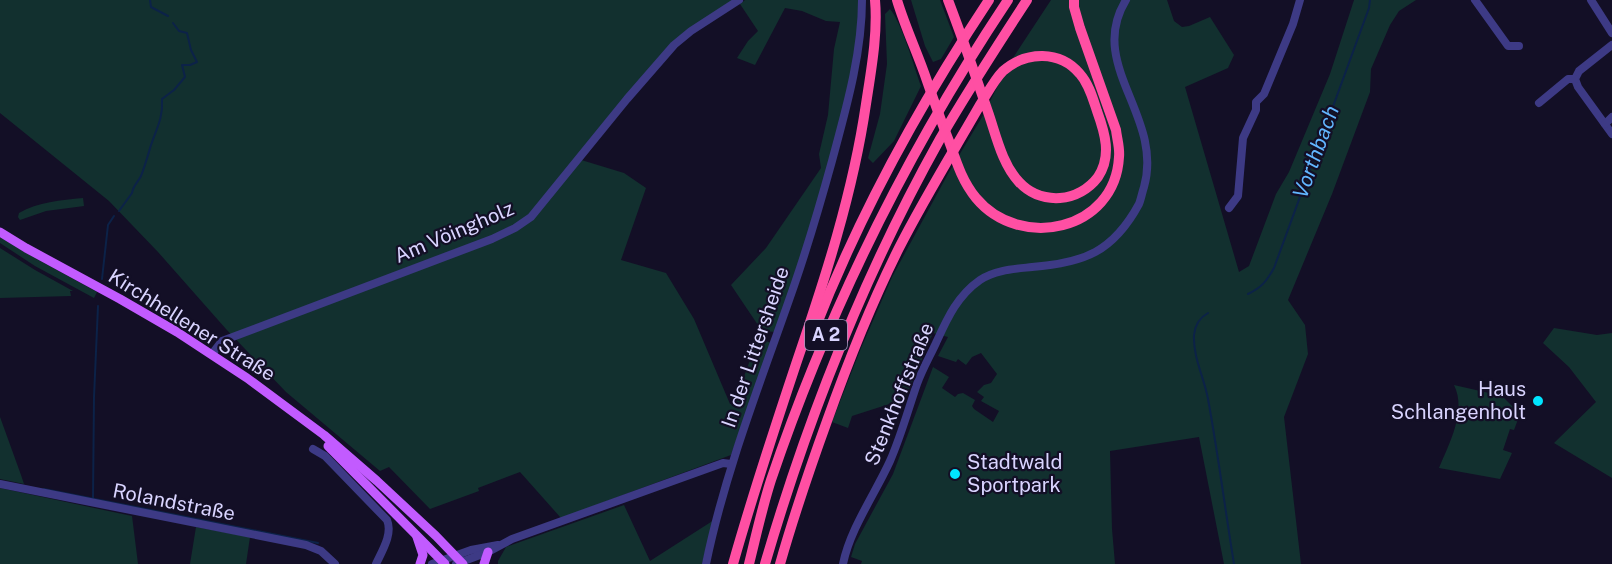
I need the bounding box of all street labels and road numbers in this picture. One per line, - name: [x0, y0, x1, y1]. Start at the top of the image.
- street label: Am Vöingholz: [391, 196, 517, 268]
- street label: In der Littersheide: [716, 263, 794, 431]
- street label: Kirchhellener Straße: [104, 264, 280, 386]
- street label: Stenkhoffstraße: [859, 319, 939, 469]
- road number: A 2: [805, 320, 847, 350]
- street label: Rolandstraße: [111, 478, 237, 526]

